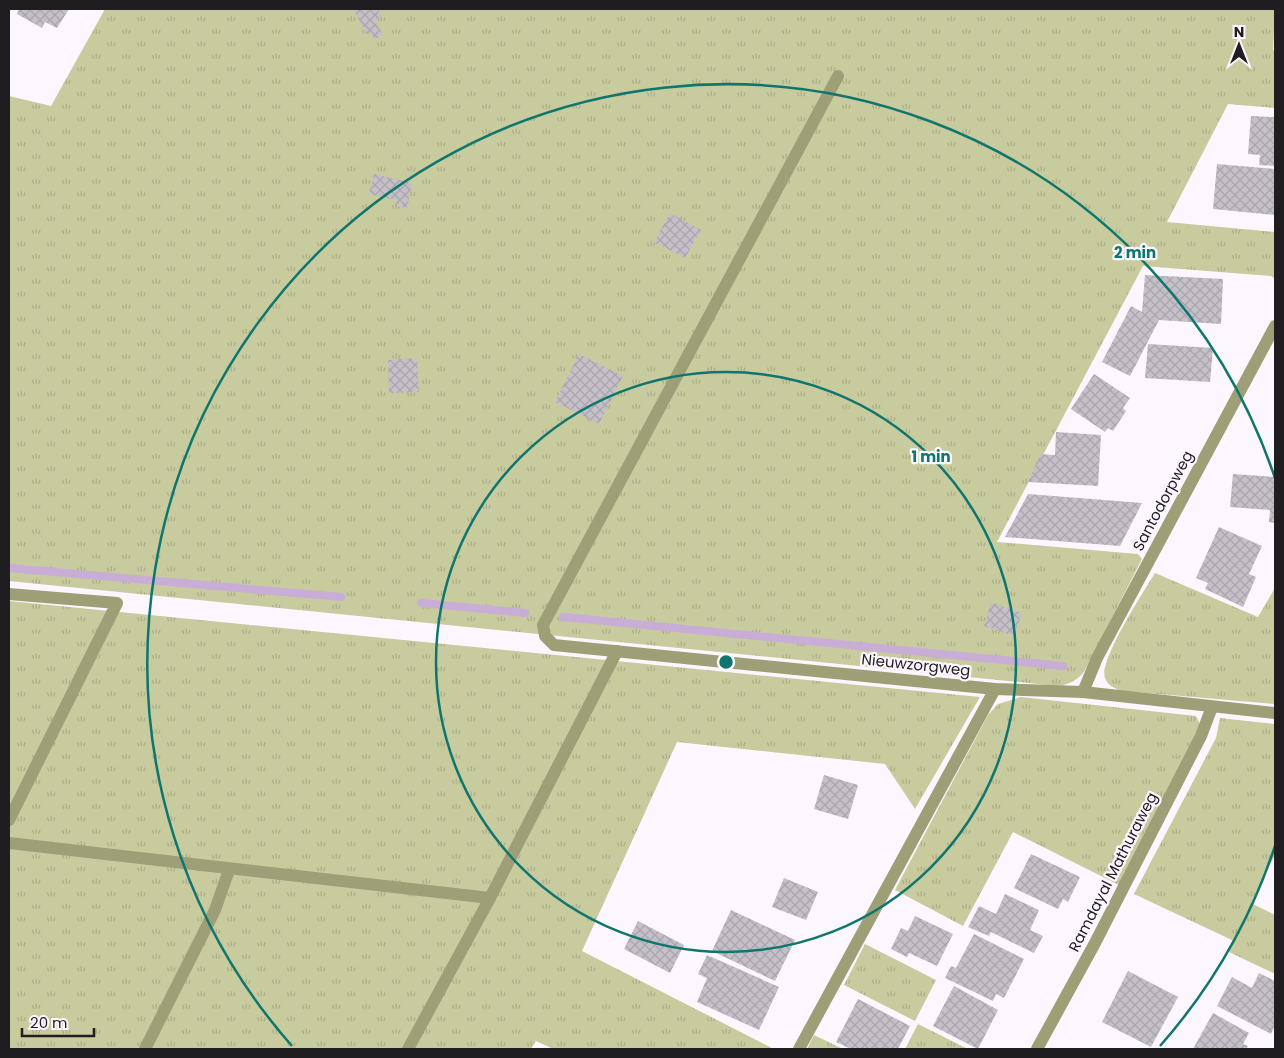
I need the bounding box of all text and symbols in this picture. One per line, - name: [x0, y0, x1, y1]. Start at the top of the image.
- north arrow: [1214, 20, 1264, 70]
- text: N: [1234, 22, 1244, 42]
- text: 2 min: [1114, 242, 1156, 263]
- text: 1 min: [911, 446, 951, 467]
- street label: Santodorpweg: [1127, 447, 1198, 555]
- street label: Nieuwzorgweg: [861, 648, 972, 681]
- centre of rings: [717, 653, 735, 671]
- street label: Ramdayal Mathuraweg: [1063, 788, 1162, 955]
- scale bar: [22, 1006, 95, 1038]
- text: 20 m: [30, 1012, 68, 1033]

